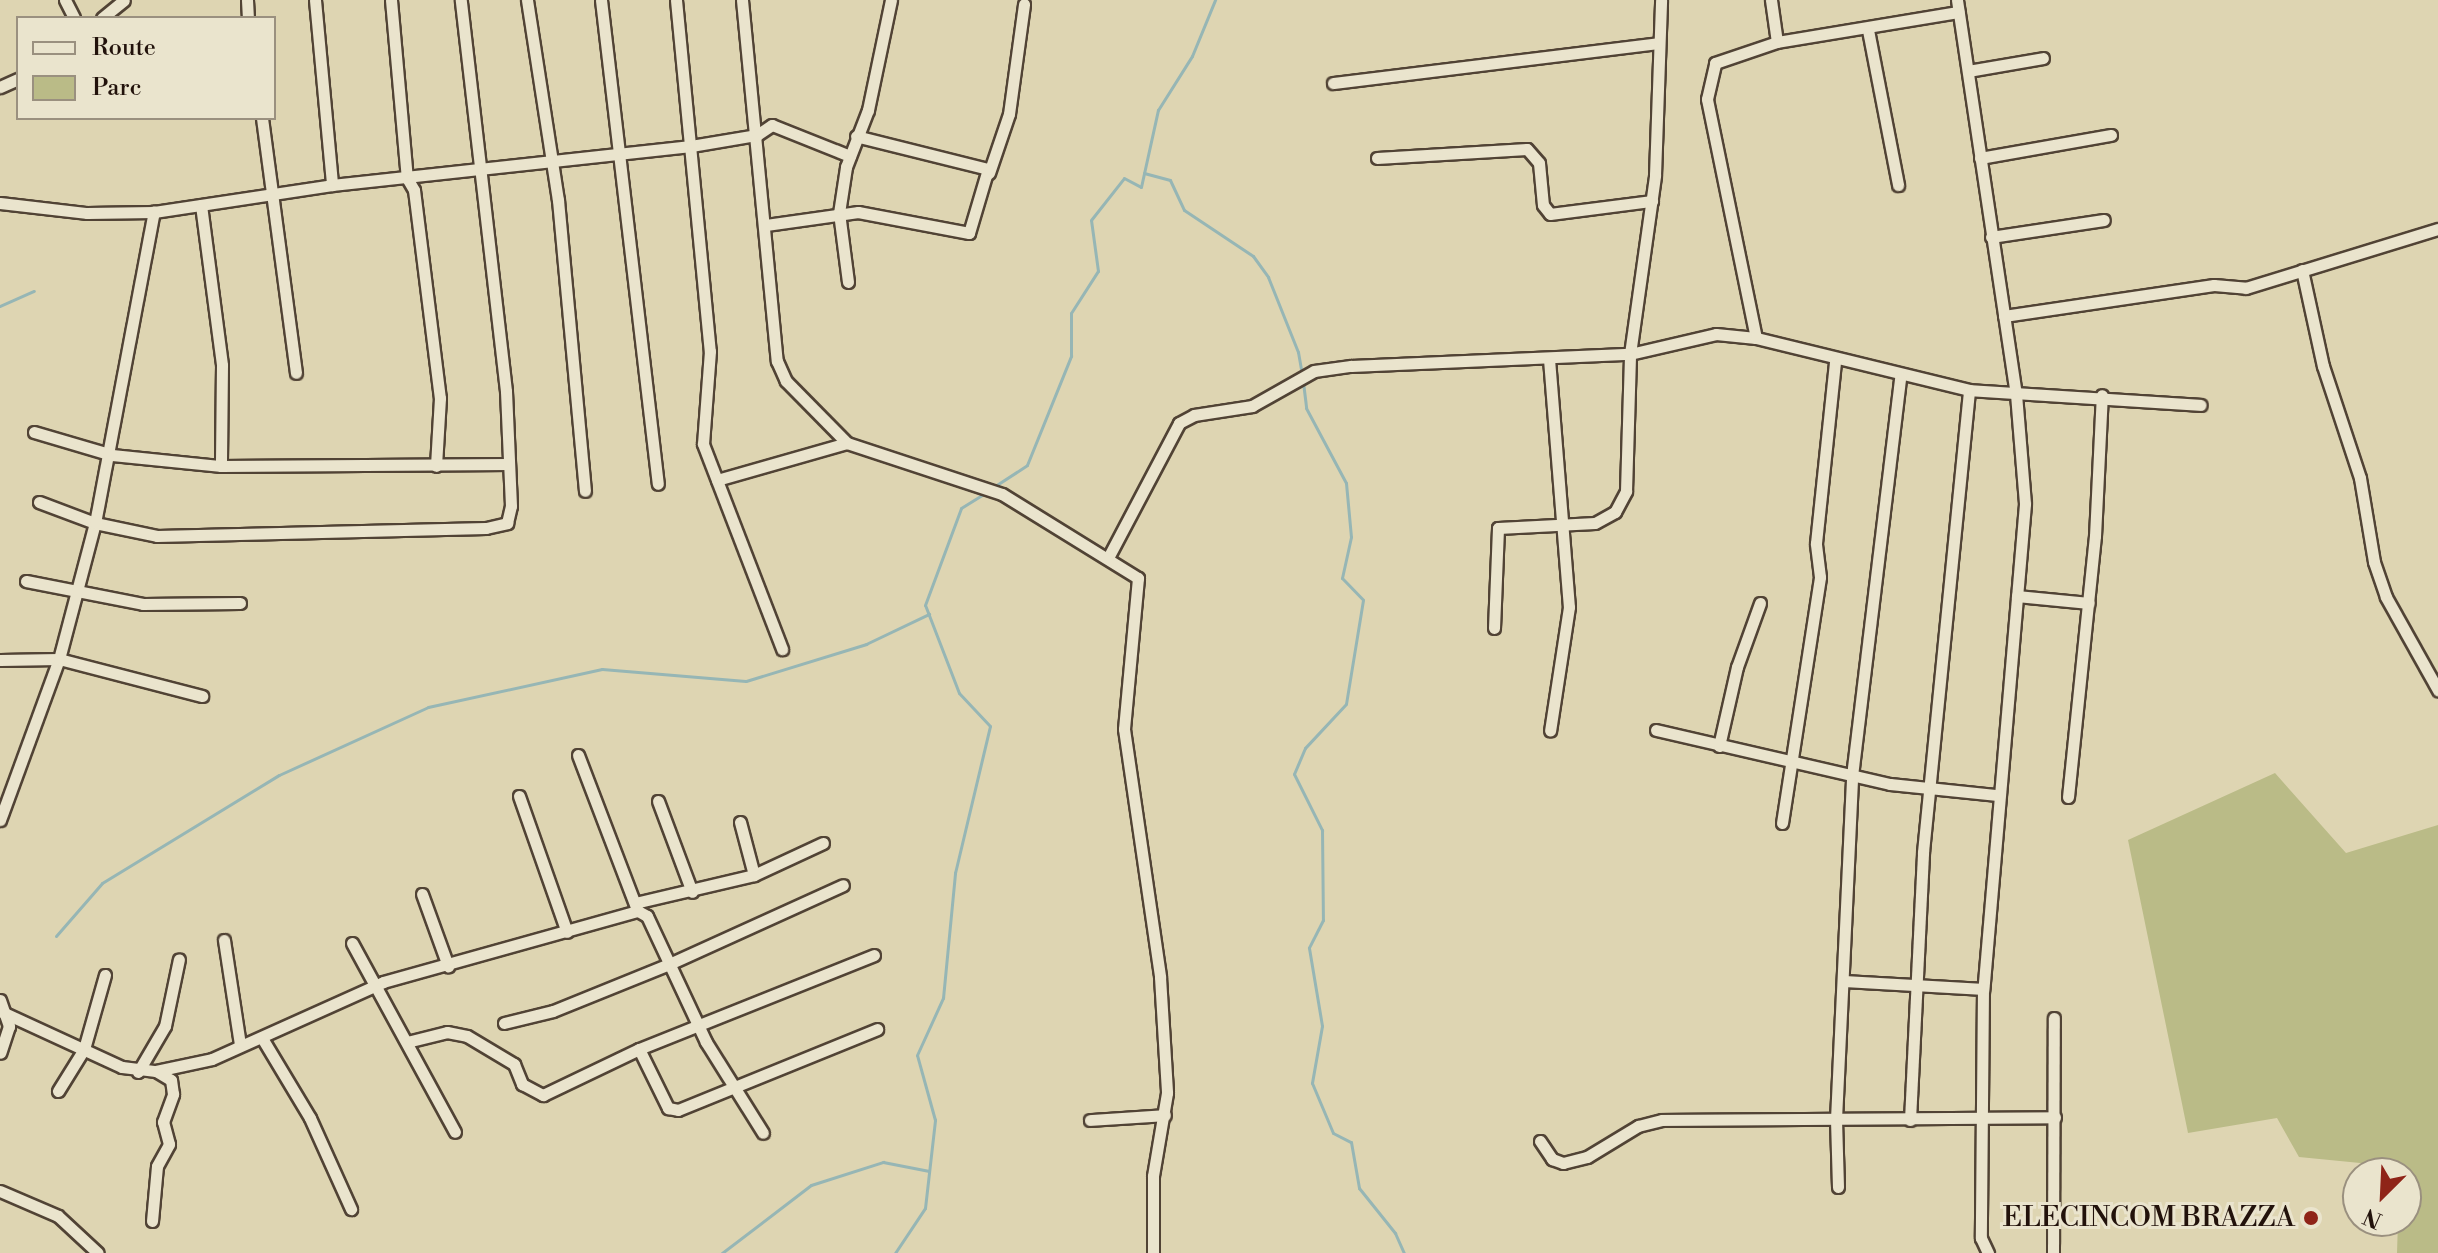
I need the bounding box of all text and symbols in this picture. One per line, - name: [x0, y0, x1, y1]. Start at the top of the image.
- legend: [16, 16, 276, 120]
- text: Route: [92, 33, 156, 63]
- text: Parc: [92, 73, 142, 103]
- north arrow: [2342, 1157, 2422, 1237]
- place label: ELECINCOM BRAZZA: [2003, 1201, 2295, 1235]
- text: N: [2359, 1202, 2386, 1233]
- marker: ELECINCOM BRAZZA: [2302, 1209, 2320, 1227]

